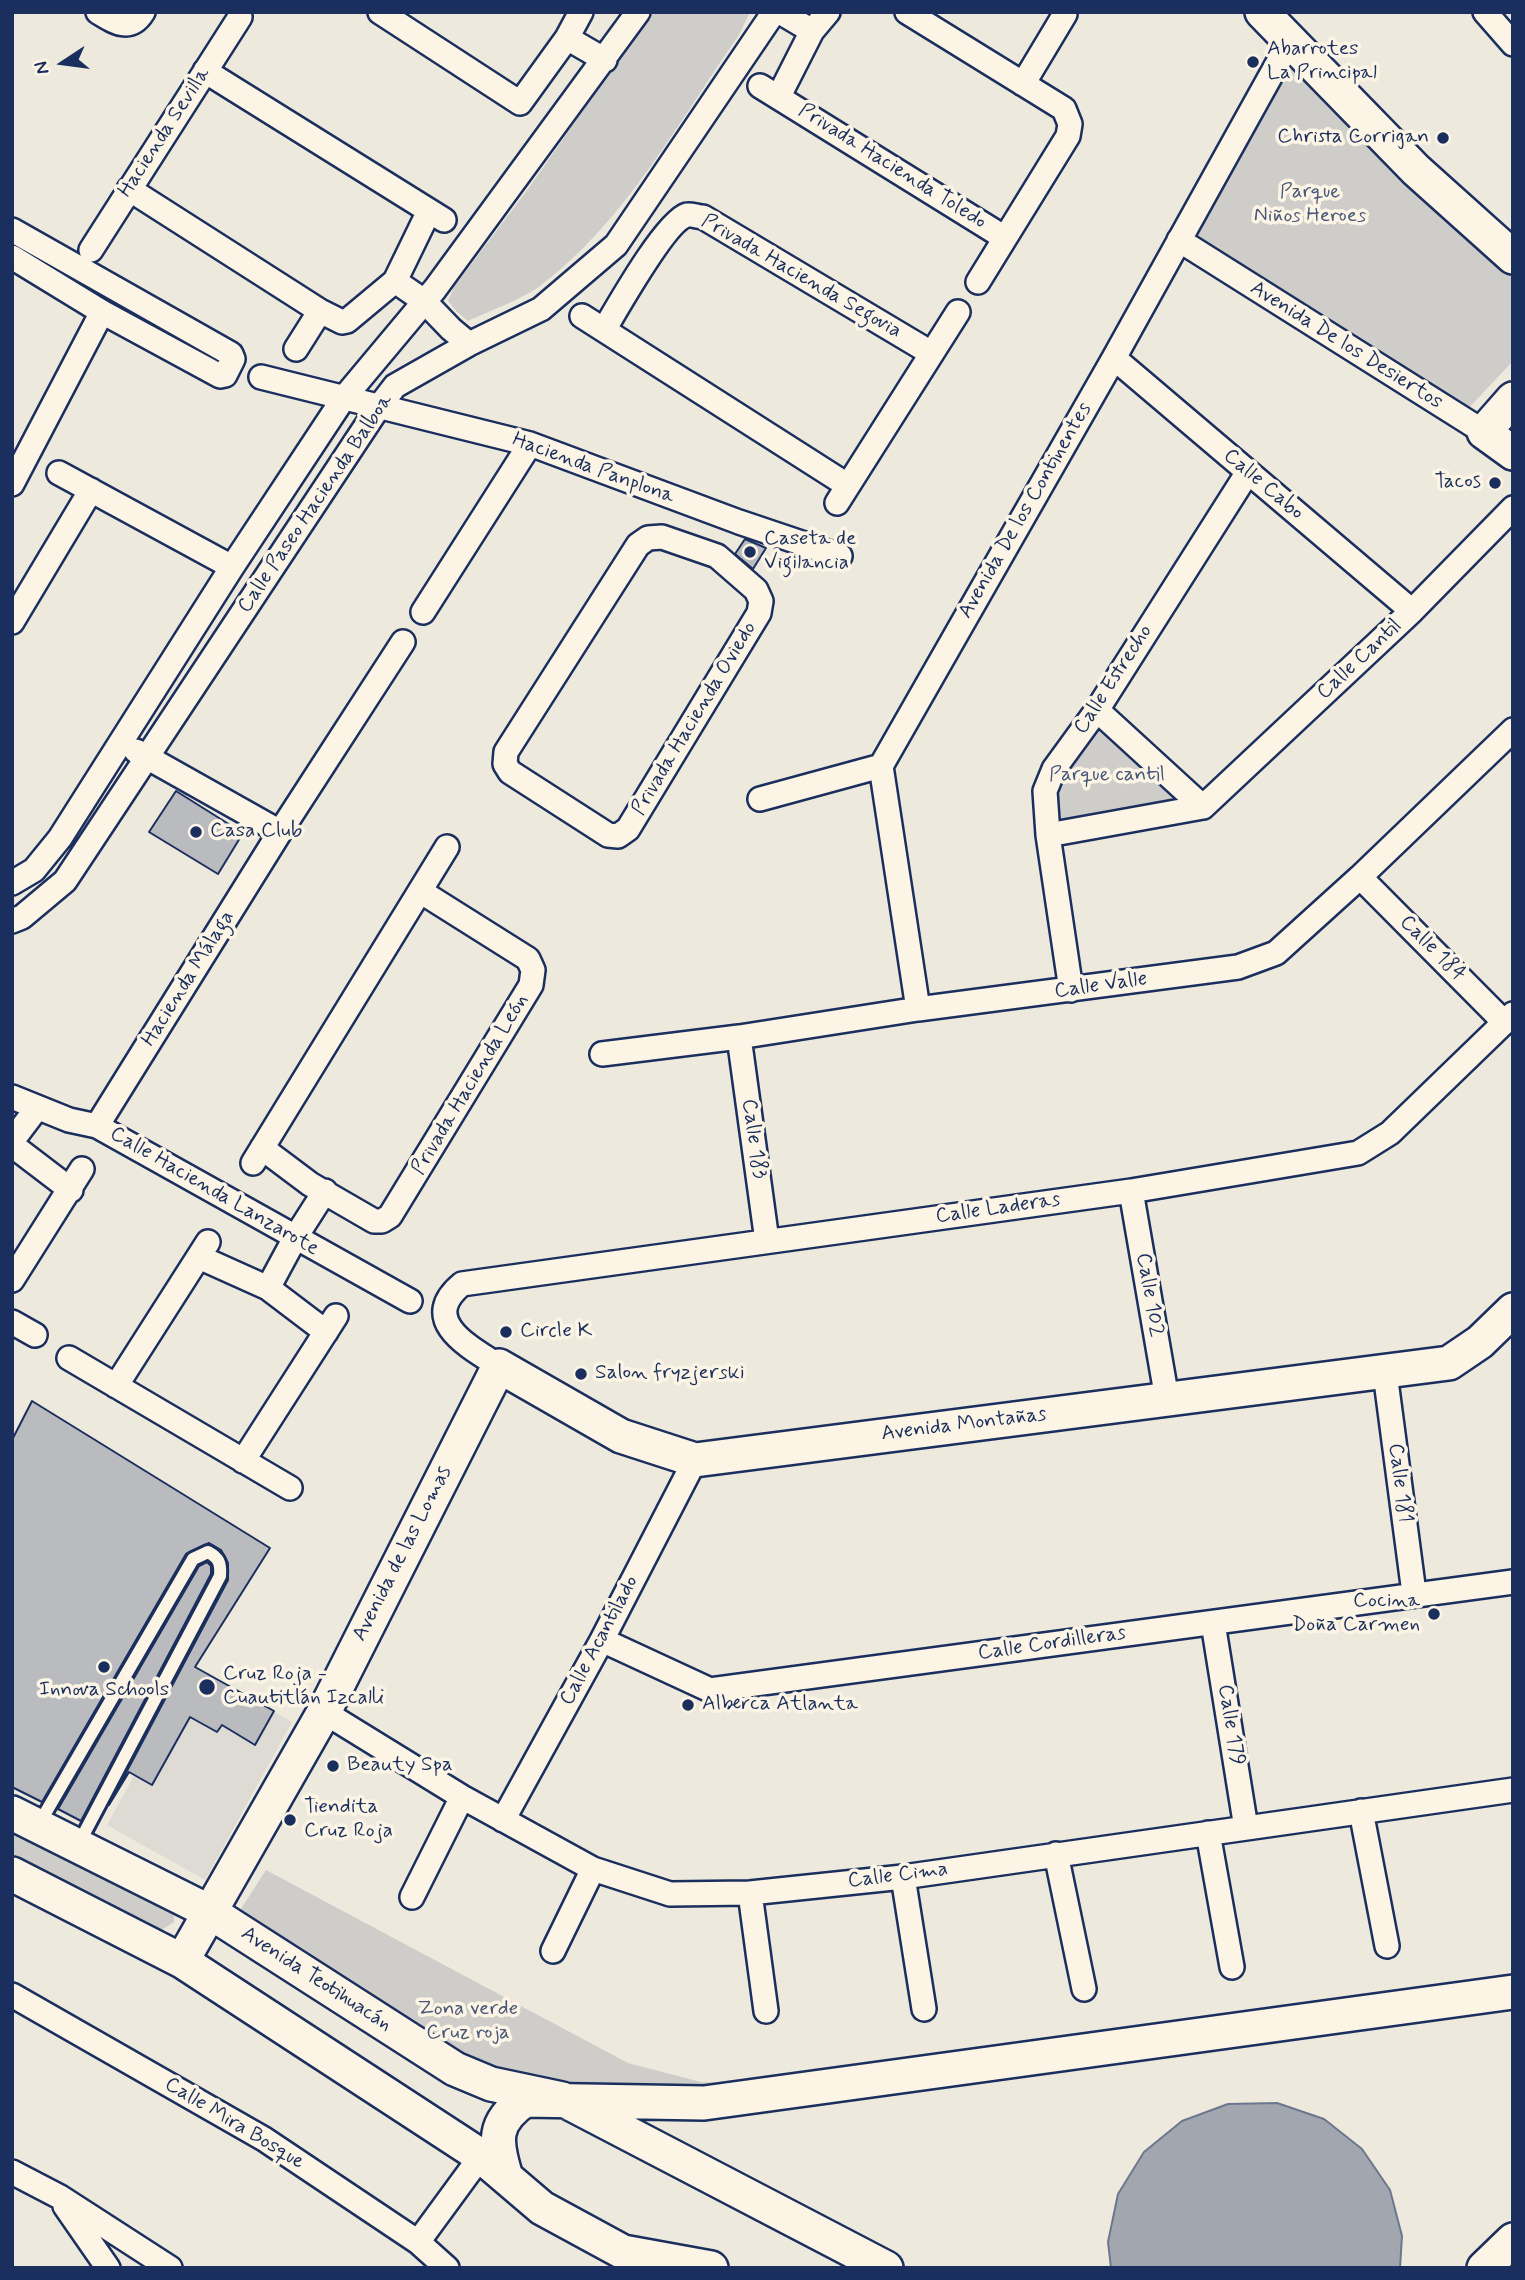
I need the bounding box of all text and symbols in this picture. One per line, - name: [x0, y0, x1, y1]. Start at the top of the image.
- north arrow: [28, 28, 98, 98]
- place label: Abarrotes La Principal: [1267, 37, 1377, 87]
- marker: Abarrotes La Principal: [1245, 54, 1261, 70]
- text: N: [28, 59, 56, 77]
- street label: Hacienda Sevilla: [114, 63, 216, 203]
- street label: Privada Hacienda Toledo: [793, 99, 991, 235]
- place label: Christa Corrigan: [1277, 125, 1429, 151]
- marker: Christa Corrigan: [1435, 130, 1451, 146]
- park label: Parque Niños Heroes: [1254, 180, 1366, 230]
- street label: Privada Hacienda Segovia: [696, 209, 906, 345]
- street label: Avenida De los Desiertos: [1245, 276, 1447, 416]
- street label: Calle Paseo Hacienda Balboa: [233, 390, 399, 618]
- street label: Avenida De los Continentes: [954, 399, 1098, 623]
- street label: Hacienda Panplona: [508, 428, 678, 510]
- street label: Calle Cabo: [1218, 444, 1308, 526]
- place label: Tacos: [1435, 470, 1481, 496]
- marker: Tacos: [1487, 475, 1503, 491]
- place label: Caseta de Vigilancia: [764, 527, 856, 577]
- marker: Caseta de Vigilancia: [742, 544, 758, 560]
- street label: Calle Cantil: [1312, 614, 1408, 706]
- street label: Privada Hacienda Oviedo: [627, 617, 763, 821]
- street label: Calle Estrecho: [1069, 620, 1159, 740]
- park label: Parque cantil: [1049, 763, 1165, 789]
- place label: Casa Club: [210, 819, 302, 845]
- marker: Casa Club: [188, 824, 204, 840]
- street label: Hacienda Málaga: [137, 906, 241, 1052]
- street label: Calle 184: [1393, 910, 1471, 988]
- street label: Calle Valle: [1053, 967, 1149, 1005]
- street label: Privada Hacienda León: [407, 990, 535, 1180]
- street label: Calle 183: [735, 1097, 771, 1181]
- street label: Calle Hacienda Lanzarote: [105, 1122, 323, 1262]
- street label: Calle Laderas: [934, 1188, 1062, 1230]
- street label: Calle 102: [1129, 1251, 1169, 1339]
- place label: Circle K: [520, 1319, 592, 1345]
- marker: Circle K: [498, 1324, 514, 1340]
- place label: Salon fryzjerski: [595, 1361, 745, 1387]
- marker: Salon fryzjerski: [573, 1366, 589, 1382]
- street label: Avenida Montañas: [880, 1402, 1048, 1448]
- street label: Calle 181: [1382, 1442, 1416, 1524]
- street label: Avenida de las Lomas: [348, 1462, 458, 1646]
- street label: Calle Acantilado: [555, 1572, 645, 1710]
- place label: Cocina Doña Carmen: [1292, 1589, 1420, 1639]
- marker: Cocina Doña Carmen: [1426, 1606, 1442, 1622]
- street label: Calle Cordilleras: [976, 1621, 1128, 1667]
- marker: Innova Schools: [96, 1659, 112, 1675]
- place label: Cruz Roja - Cuautitlán Izcalli: [223, 1662, 384, 1712]
- marker: Cruz Roja - Cuautitlán Izcalli: [197, 1677, 217, 1697]
- place label: Innova Schools: [39, 1678, 169, 1704]
- street label: Calle 179: [1211, 1683, 1249, 1767]
- place label: Alberca Atlanta: [702, 1692, 858, 1718]
- marker: Alberca Atlanta: [680, 1697, 696, 1713]
- place label: Beauty Spa: [347, 1753, 453, 1779]
- marker: Beauty Spa: [325, 1758, 341, 1774]
- place label: Tiendita Cruz Roja: [304, 1795, 393, 1845]
- marker: Tiendita Cruz Roja: [282, 1812, 298, 1828]
- street label: Calle Cima: [846, 1857, 950, 1895]
- street label: Avenida Teotihuacán: [236, 1922, 396, 2038]
- park label: Zona verde Cruz roja: [418, 1997, 518, 2047]
- street label: Calle Mira Bosque: [159, 2072, 309, 2176]

